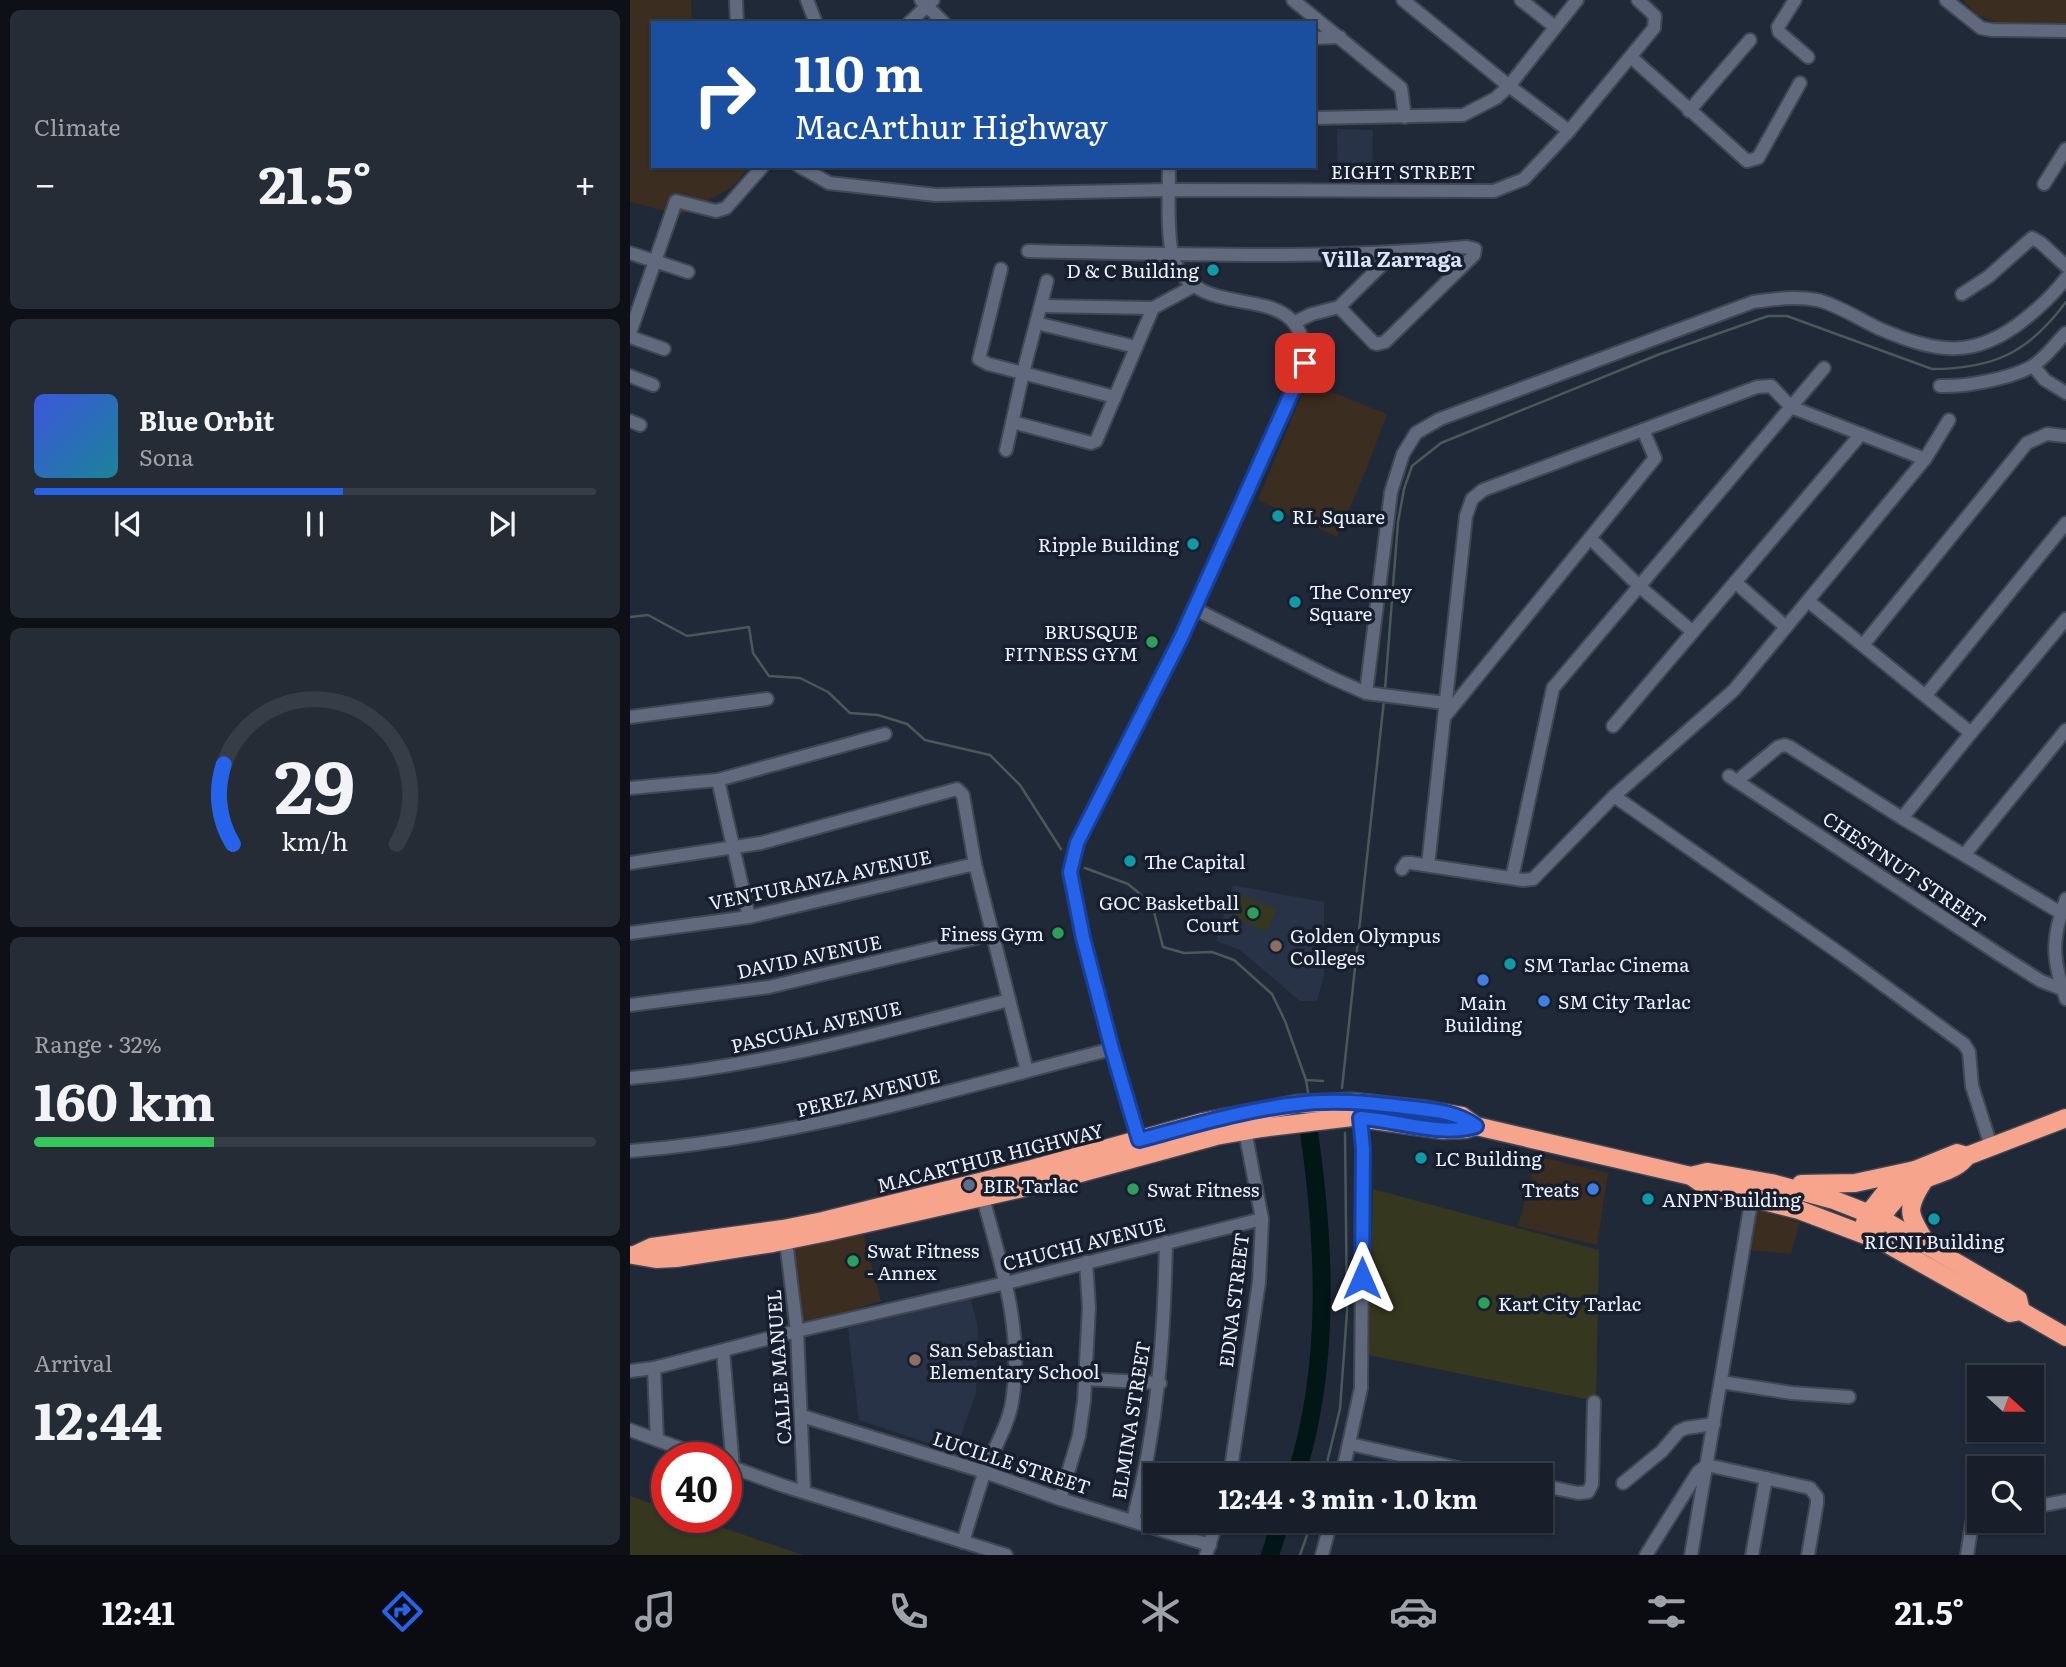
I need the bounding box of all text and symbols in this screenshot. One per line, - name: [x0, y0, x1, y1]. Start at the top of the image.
- text: 110 m: [794, 34, 923, 107]
- icon: right: [679, 49, 770, 140]
- text: MacArthur Highway: [794, 101, 1108, 149]
- text: Climate: [34, 109, 120, 143]
- text: 21.5°: [258, 143, 372, 220]
- text: −: [34, 153, 56, 210]
- text: +: [574, 153, 596, 210]
- street label: EIGHT STREET: [1331, 157, 1475, 185]
- district label: Villa Zarraga: [1322, 242, 1463, 273]
- place label: D & C Building: [1066, 256, 1199, 284]
- marker: D & C Building: [1205, 262, 1221, 278]
- pin: [1275, 333, 1335, 393]
- icon: arrive: [1286, 344, 1324, 382]
- text: Blue Orbit: [139, 400, 274, 439]
- text: Sona: [139, 439, 194, 473]
- place label: RL Square: [1292, 502, 1385, 530]
- icon: previous: [109, 505, 147, 543]
- icon: pause: [296, 505, 334, 543]
- icon: next: [483, 505, 521, 543]
- marker: RL Square: [1270, 508, 1286, 524]
- place label: Ripple Building: [1038, 530, 1179, 558]
- marker: Ripple Building: [1185, 536, 1201, 552]
- place label: The Conrey Square: [1309, 577, 1412, 627]
- marker: The Conrey Square: [1287, 594, 1303, 610]
- place label: BRUSQUE FITNESS GYM: [1004, 617, 1138, 667]
- marker: BRUSQUE FITNESS GYM: [1144, 634, 1160, 650]
- text: 29: [274, 728, 356, 836]
- street label: CHESTNUT STREET: [1818, 804, 1992, 934]
- text: km/h: [282, 821, 348, 858]
- street label: VENTURANZA AVENUE: [706, 842, 934, 916]
- place label: The Capital: [1144, 847, 1246, 875]
- marker: The Capital: [1122, 853, 1138, 869]
- place label: GOC Basketball Court: [1099, 888, 1239, 938]
- marker: GOC Basketball Court: [1245, 905, 1261, 921]
- place label: Finess Gym: [940, 919, 1044, 947]
- place label: Golden Olympus Colleges: [1290, 921, 1441, 971]
- marker: Finess Gym: [1050, 925, 1066, 941]
- street label: DAVID AVENUE: [734, 927, 884, 985]
- marker: Golden Olympus Colleges: [1268, 938, 1284, 954]
- place label: SM Tarlac Cinema: [1524, 950, 1690, 978]
- marker: SM Tarlac Cinema: [1502, 956, 1518, 972]
- marker: Main Building: [1475, 972, 1491, 988]
- place label: SM City Tarlac: [1558, 987, 1691, 1015]
- place label: Main Building: [1444, 988, 1523, 1038]
- street label: PASCUAL AVENUE: [728, 993, 904, 1059]
- marker: SM City Tarlac: [1536, 993, 1552, 1009]
- text: Range · 32%: [34, 1026, 162, 1060]
- text: 160 km: [34, 1060, 215, 1137]
- street label: PEREZ AVENUE: [793, 1061, 943, 1123]
- street label: MACARTHUR HIGHWAY: [874, 1115, 1107, 1199]
- place label: LC Building: [1435, 1144, 1543, 1172]
- marker: LC Building: [1413, 1150, 1429, 1166]
- place label: BIR Tarlac: [983, 1171, 1078, 1199]
- place label: Swat Fitness: [1147, 1175, 1260, 1203]
- place label: Treats: [1521, 1175, 1579, 1203]
- marker: BIR Tarlac: [961, 1177, 977, 1193]
- marker: Swat Fitness: [1125, 1181, 1141, 1197]
- marker: Treats: [1585, 1181, 1601, 1197]
- place label: ANPN Building: [1662, 1185, 1802, 1213]
- marker: ANPN Building: [1640, 1191, 1656, 1207]
- street label: CHUCHI AVENUE: [1000, 1209, 1168, 1277]
- marker: RICNI Building: [1926, 1211, 1942, 1227]
- place label: RICNI Building: [1864, 1227, 2005, 1255]
- street label: EDNA STREET: [1211, 1231, 1255, 1369]
- place label: Swat Fitness - Annex: [867, 1236, 980, 1286]
- position arrow: [1325, 1241, 1399, 1315]
- marker: Swat Fitness - Annex: [845, 1253, 861, 1269]
- street label: CALLE MANUEL: [759, 1288, 797, 1446]
- place label: Kart City Tarlac: [1498, 1289, 1641, 1317]
- marker: Kart City Tarlac: [1476, 1295, 1492, 1311]
- place label: San Sebastian Elementary School: [929, 1335, 1100, 1385]
- street label: ELMINA STREET: [1104, 1339, 1156, 1501]
- text: Arrival: [34, 1345, 113, 1379]
- marker: San Sebastian Elementary School: [907, 1352, 923, 1368]
- north arrow: [1967, 1365, 2044, 1442]
- map controls: [1967, 1365, 2044, 1533]
- text: 12:44: [34, 1379, 162, 1456]
- street label: LUCILLE STREET: [930, 1423, 1094, 1501]
- speed limit sign: 40: [651, 1442, 742, 1533]
- button: search: [1967, 1456, 2044, 1533]
- text: 12:44 · 3 min · 1.0 km: [1218, 1478, 1478, 1517]
- text: 12:41: [102, 1587, 175, 1635]
- icon: directions: [378, 1587, 427, 1636]
- icon: music: [631, 1587, 680, 1636]
- icon: phone: [884, 1587, 933, 1636]
- icon: climate: [1136, 1587, 1185, 1636]
- icon: car: [1389, 1587, 1438, 1636]
- icon: filters: [1642, 1587, 1691, 1636]
- text: 21.5°: [1894, 1587, 1964, 1635]

